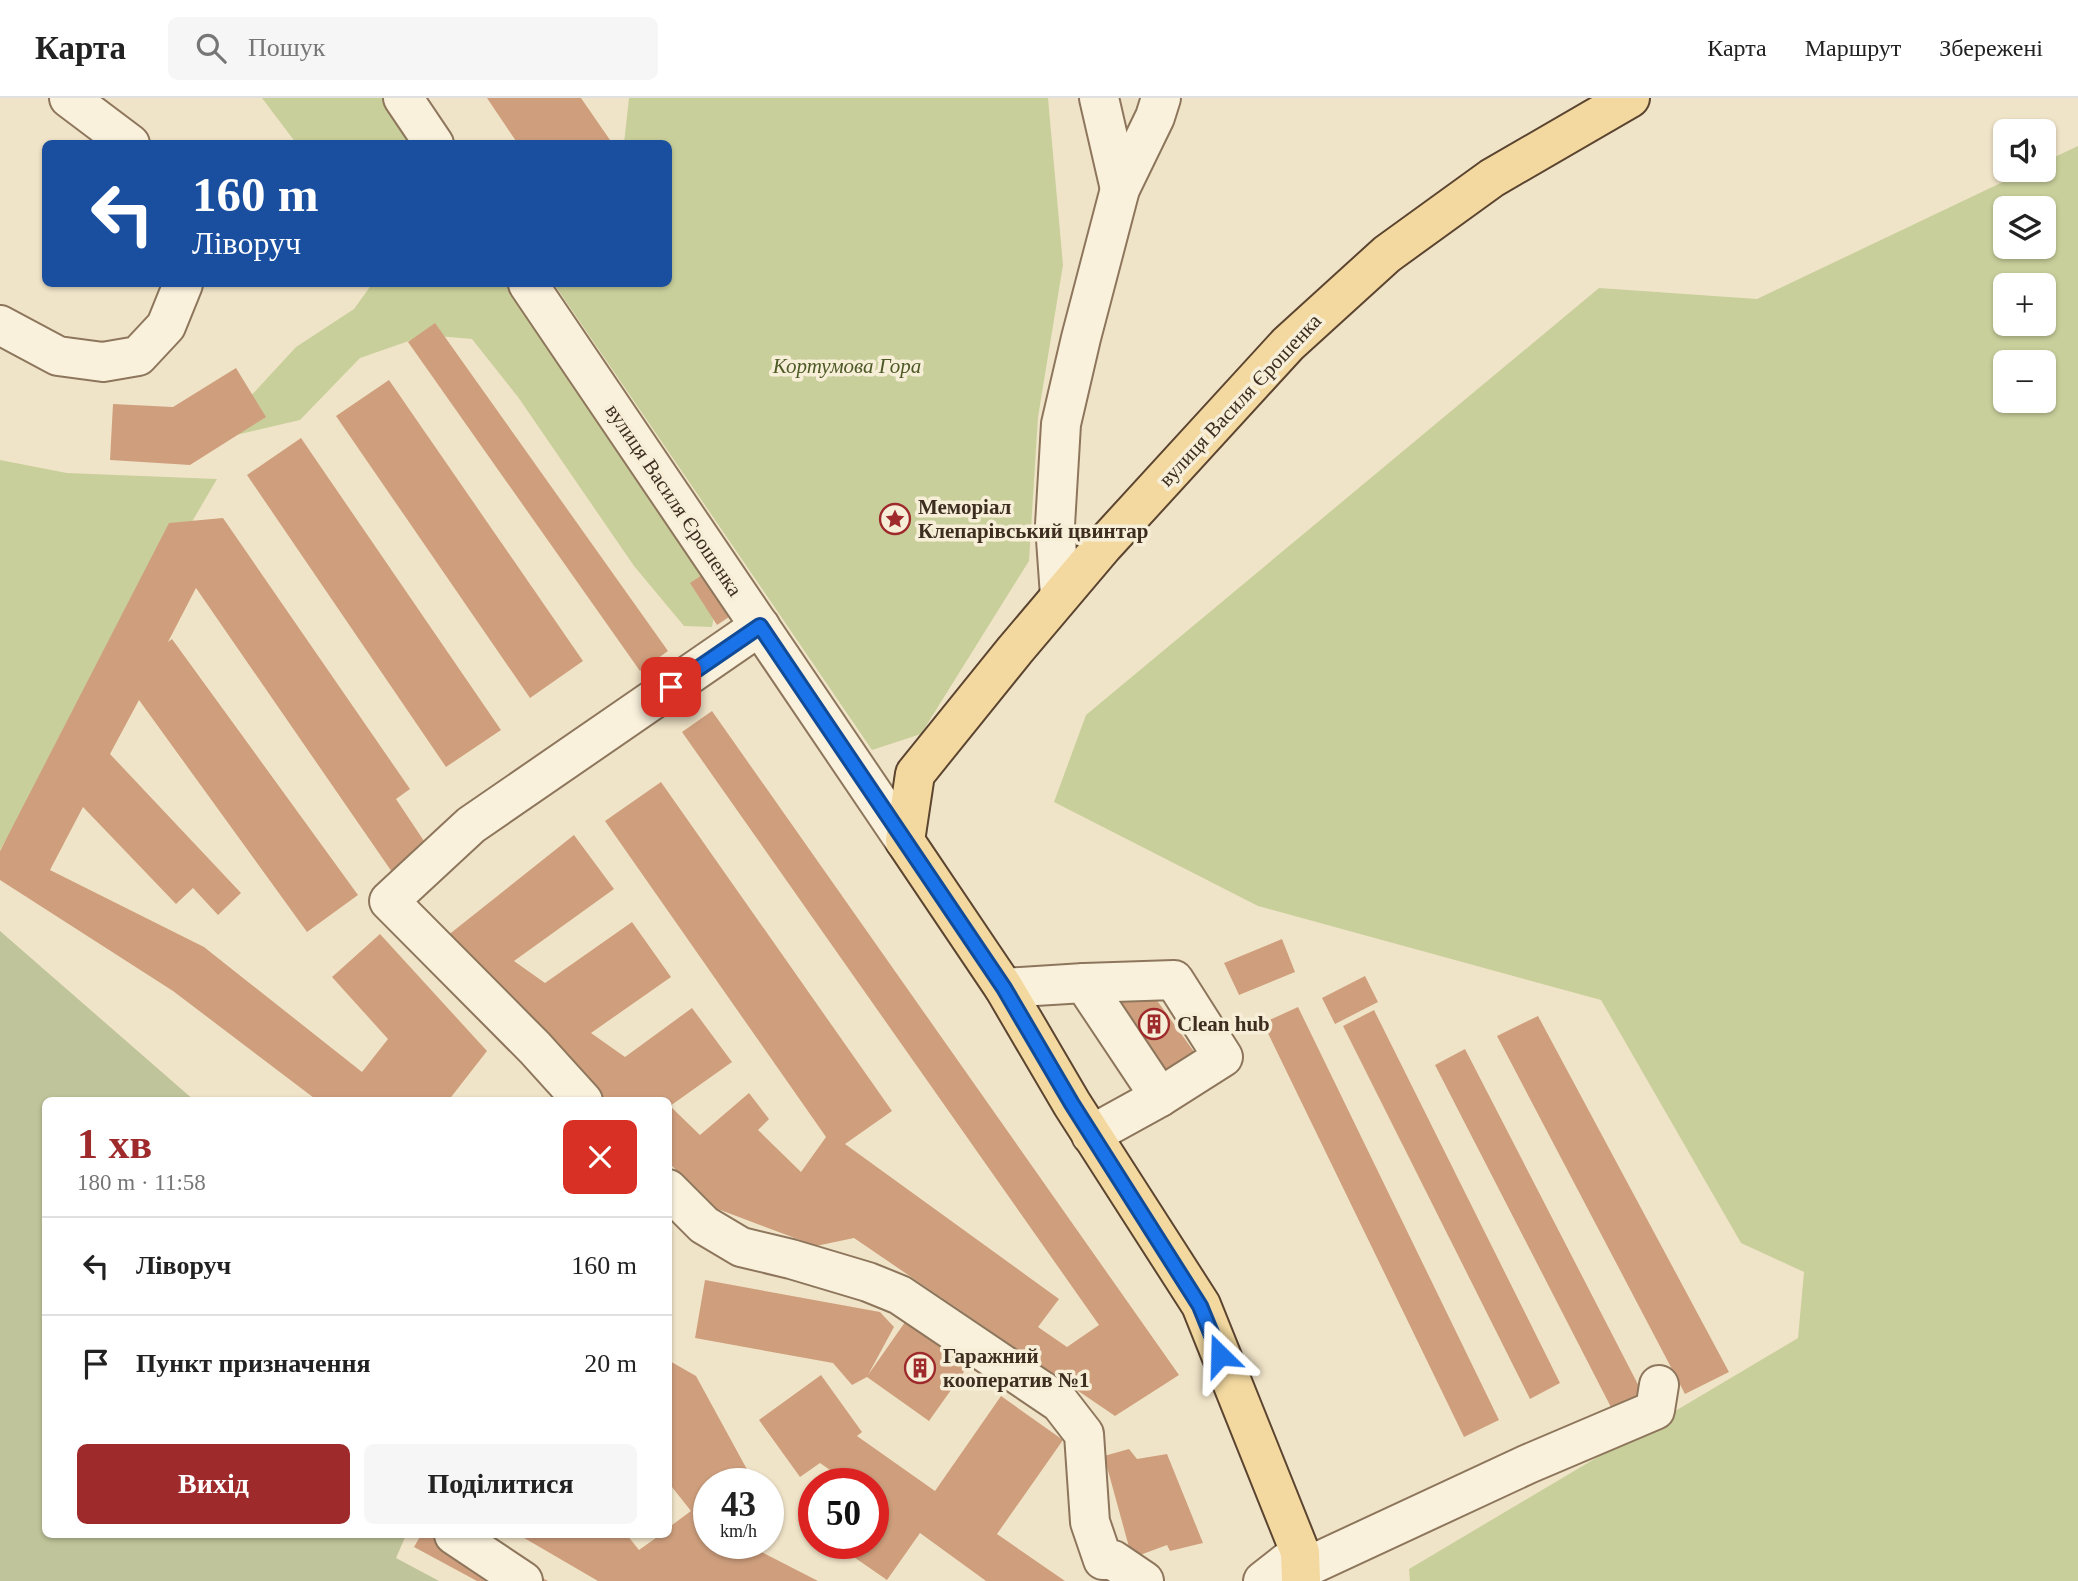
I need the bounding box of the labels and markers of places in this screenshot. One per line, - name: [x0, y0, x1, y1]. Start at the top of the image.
- place label: Меморіал Клепарівський цвинтар: [918, 495, 1148, 543]
- place icon: Меморіал Клепарівський цвинтар: [878, 502, 912, 536]
- pin: [641, 657, 701, 717]
- building icon: Clean hub: [1137, 1007, 1171, 1041]
- place label: Clean hub: [1177, 1012, 1270, 1036]
- place label: Гаражний кооператив №1: [943, 1344, 1090, 1392]
- building icon: Гаражний кооператив №1: [903, 1351, 937, 1385]

